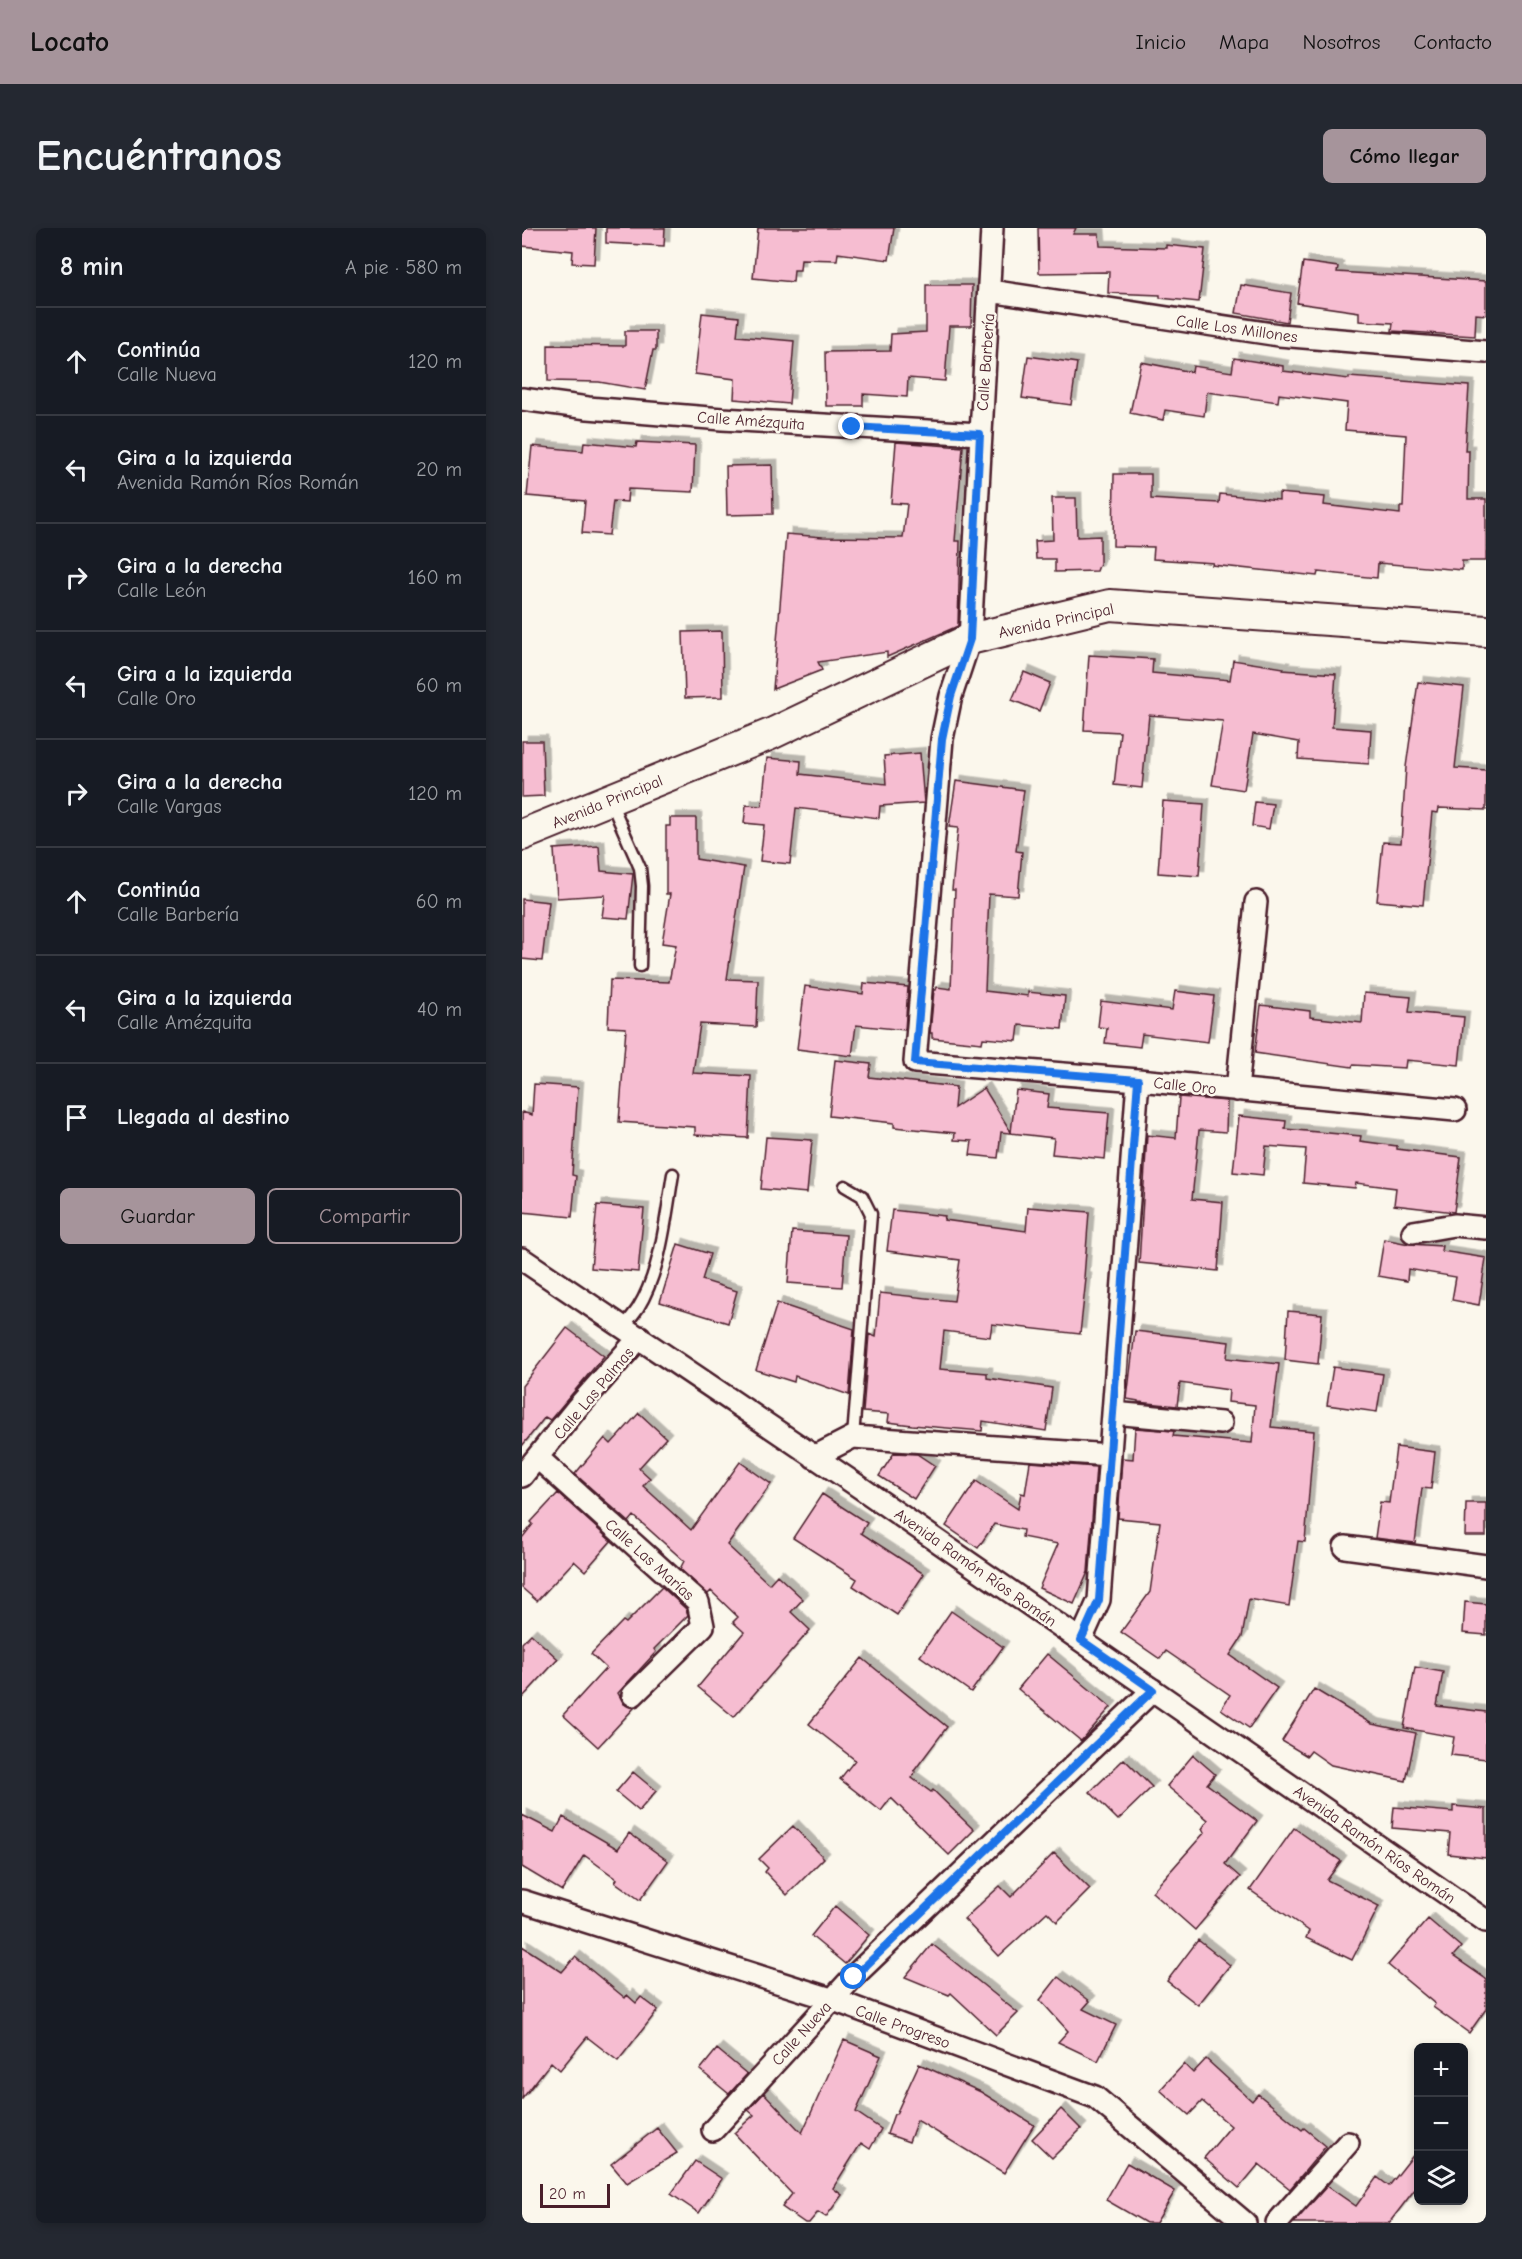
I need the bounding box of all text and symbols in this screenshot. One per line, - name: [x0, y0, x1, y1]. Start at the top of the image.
- text: Locato: [30, 26, 109, 58]
- text: Inicio: [1135, 30, 1186, 54]
- text: Mapa: [1219, 30, 1269, 54]
- text: Nosotros: [1302, 30, 1381, 54]
- text: Contacto: [1414, 30, 1492, 54]
- button: Cómo llegar: [1323, 129, 1486, 183]
- text: Encuéntranos: [36, 132, 282, 181]
- text: 8 min: [60, 252, 124, 282]
- text: A pie · 580 m: [345, 256, 462, 279]
- street label: Calle Los Millones: [1175, 312, 1299, 346]
- street label: Calle Barbería: [974, 313, 998, 411]
- text: Continúa: [117, 337, 201, 363]
- icon: ahead: [60, 345, 93, 378]
- text: 120 m: [408, 350, 462, 373]
- text: Calle Nueva: [117, 363, 217, 386]
- street label: Calle Amézquita: [696, 408, 805, 434]
- route end: [838, 413, 864, 439]
- text: Gira a la izquierda: [117, 445, 292, 471]
- icon: left: [60, 453, 93, 486]
- text: 20 m: [416, 458, 462, 481]
- text: Avenida Ramón Ríos Román: [117, 471, 359, 494]
- text: Gira a la derecha: [117, 553, 283, 579]
- icon: right: [60, 561, 93, 594]
- text: 160 m: [408, 566, 462, 589]
- text: Calle León: [117, 579, 206, 602]
- street label: Avenida Principal: [997, 600, 1116, 642]
- text: Gira a la izquierda: [117, 661, 292, 687]
- icon: left: [60, 669, 93, 702]
- text: 60 m: [416, 674, 462, 697]
- text: Calle Oro: [117, 687, 196, 710]
- text: Gira a la derecha: [117, 769, 283, 795]
- street label: Avenida Principal: [549, 772, 665, 832]
- icon: right: [60, 777, 93, 810]
- text: 120 m: [408, 782, 462, 805]
- text: Calle Vargas: [117, 795, 222, 818]
- text: Continúa: [117, 877, 201, 903]
- icon: ahead: [60, 885, 93, 918]
- text: 60 m: [416, 890, 462, 913]
- text: Calle Barbería: [117, 903, 239, 926]
- text: Gira a la izquierda: [117, 985, 292, 1011]
- icon: left: [60, 993, 93, 1026]
- text: 40 m: [417, 998, 462, 1021]
- text: Calle Amézquita: [117, 1011, 252, 1034]
- street label: Calle Oro: [1152, 1074, 1217, 1098]
- icon: arrive: [60, 1101, 93, 1134]
- text: Llegada al destino: [117, 1104, 290, 1130]
- button: Guardar: [60, 1188, 255, 1244]
- button: Compartir: [267, 1188, 462, 1244]
- street label: Calle Las Palmas: [550, 1344, 638, 1443]
- street label: Avenida Ramón Ríos Román: [891, 1505, 1060, 1631]
- street label: Calle Las Marías: [601, 1515, 698, 1604]
- street label: Avenida Ramón Ríos Román: [1290, 1782, 1459, 1908]
- route start: [840, 1963, 866, 1989]
- street label: Calle Nueva: [768, 1998, 835, 2069]
- street label: Calle Progreso: [853, 2001, 953, 2052]
- map controls: [1414, 2043, 1468, 2205]
- button: +: [1414, 2043, 1468, 2097]
- button: −: [1414, 2097, 1468, 2151]
- button: layers: [1414, 2151, 1468, 2205]
- scale bar: [540, 2181, 610, 2208]
- text: 20 m: [549, 2185, 586, 2203]

